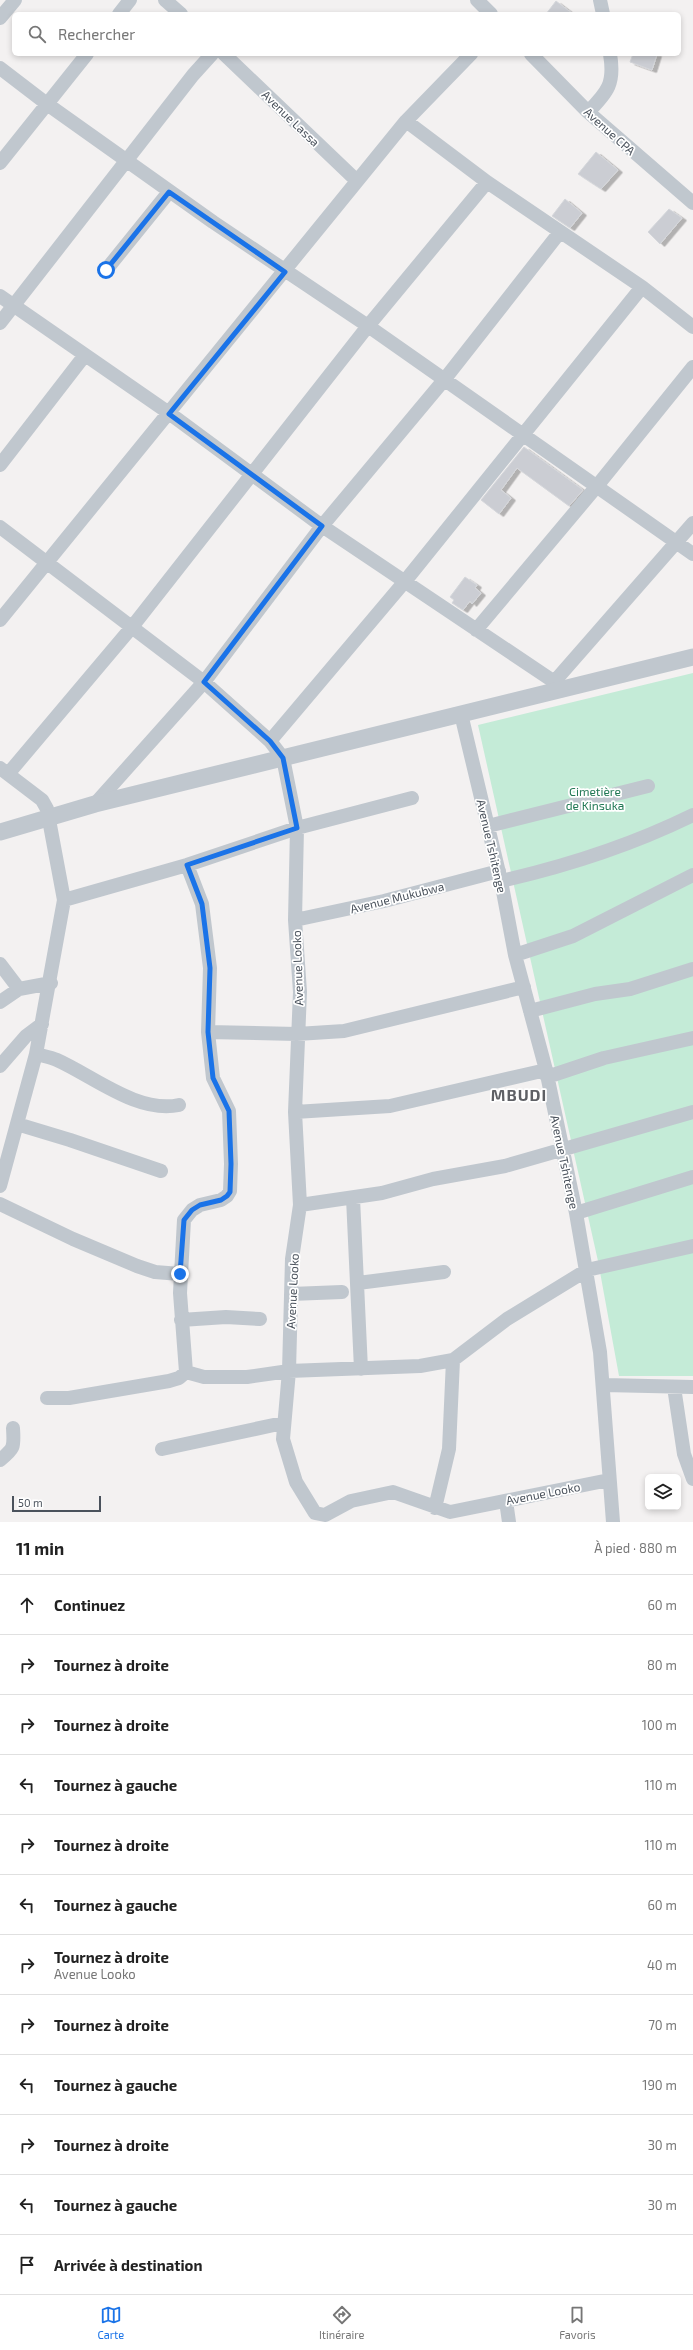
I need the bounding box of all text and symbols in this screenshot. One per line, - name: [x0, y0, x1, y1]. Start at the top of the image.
- search box: [12, 12, 681, 56]
- icon: search: [26, 23, 48, 45]
- text: Rechercher: [58, 25, 135, 43]
- street label: Avenue Lassa: [259, 87, 323, 149]
- street label: Avenue CPA: [582, 104, 639, 158]
- route start: [97, 261, 115, 279]
- park label: Cimetière de Kinsuka: [566, 784, 624, 812]
- street label: Avenue Tshitenge: [474, 798, 510, 894]
- street label: Avenue Mukubwa: [349, 879, 445, 915]
- street label: Avenue Looko: [289, 930, 305, 1006]
- district label: MBUDI: [491, 1085, 547, 1104]
- street label: Avenue Tshitenge: [548, 1114, 582, 1210]
- street label: Avenue Looko: [283, 1253, 301, 1329]
- route end: [171, 1265, 189, 1283]
- map controls: [645, 1474, 681, 1510]
- button: layers: [645, 1474, 681, 1510]
- street label: Avenue Looko: [505, 1479, 582, 1507]
- scale bar: [12, 1494, 101, 1513]
- text: 50 m: [18, 1496, 43, 1509]
- text: 11 min: [16, 1538, 64, 1558]
- text: À pied · 880 m: [594, 1540, 677, 1556]
- icon: ahead: [16, 1594, 38, 1616]
- text: Continuez: [54, 1596, 125, 1614]
- text: 60 m: [647, 1597, 677, 1613]
- icon: right: [16, 1654, 38, 1676]
- text: Tournez à droite: [54, 1656, 169, 1674]
- text: 80 m: [647, 1657, 677, 1673]
- icon: right: [16, 1714, 38, 1736]
- text: Tournez à droite: [54, 1716, 169, 1734]
- text: 100 m: [642, 1717, 677, 1733]
- icon: left: [16, 1774, 38, 1796]
- text: Tournez à gauche: [54, 1776, 177, 1794]
- text: 110 m: [645, 1777, 677, 1793]
- icon: right: [16, 1834, 38, 1856]
- text: Tournez à droite: [54, 1836, 169, 1854]
- text: 110 m: [645, 1837, 677, 1853]
- icon: left: [16, 1894, 38, 1916]
- text: Tournez à gauche: [54, 1896, 177, 1914]
- text: 60 m: [647, 1897, 677, 1913]
- text: Tournez à droite: [54, 1948, 169, 1966]
- icon: right: [16, 1954, 38, 1976]
- text: 40 m: [647, 1957, 677, 1973]
- text: Avenue Looko: [54, 1966, 136, 1982]
- icon: right: [16, 2014, 38, 2036]
- text: Tournez à droite: [54, 2016, 169, 2034]
- text: 70 m: [648, 2017, 677, 2033]
- icon: left: [16, 2074, 38, 2096]
- text: Tournez à gauche: [54, 2076, 177, 2094]
- text: 190 m: [642, 2077, 677, 2093]
- icon: right: [16, 2134, 38, 2156]
- text: Tournez à droite: [54, 2136, 169, 2154]
- text: 30 m: [648, 2137, 677, 2153]
- icon: left: [16, 2194, 38, 2216]
- text: Tournez à gauche: [54, 2196, 177, 2214]
- text: 30 m: [648, 2197, 677, 2213]
- icon: arrive: [16, 2254, 38, 2276]
- text: Arrivée à destination: [54, 2256, 202, 2274]
- tab: Carte: [97, 2304, 124, 2341]
- tab: Itinéraire: [319, 2304, 364, 2341]
- tab: Favoris: [559, 2304, 596, 2341]

